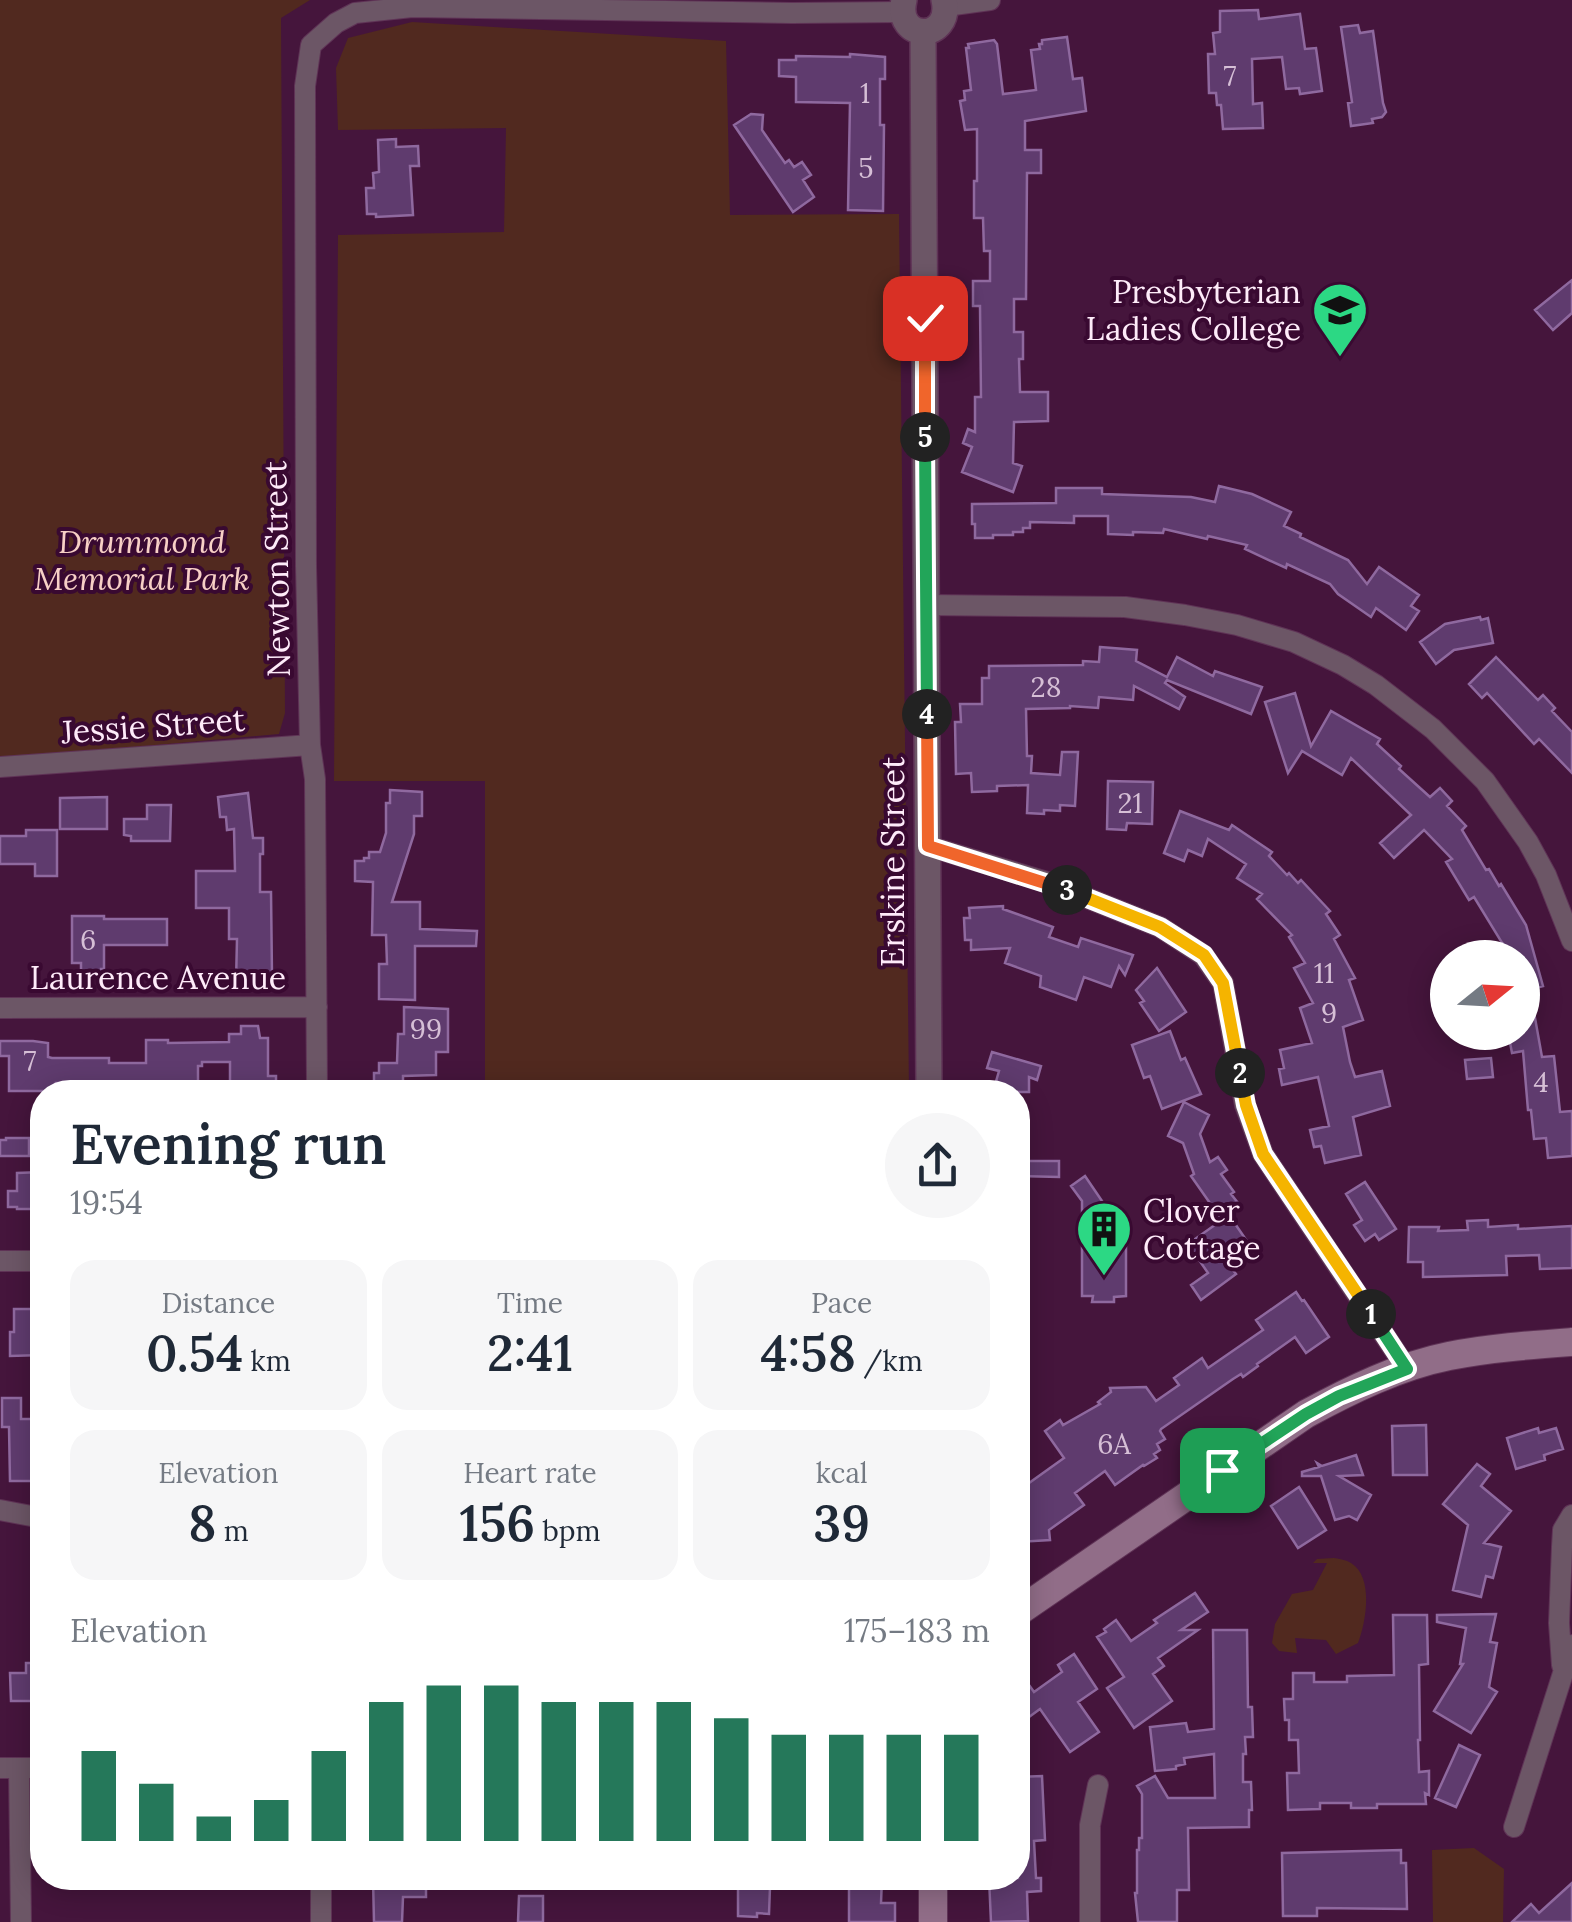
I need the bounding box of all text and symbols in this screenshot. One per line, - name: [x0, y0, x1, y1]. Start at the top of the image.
- house number: 7: [1224, 58, 1237, 94]
- house number: 1: [860, 75, 870, 111]
- house number: 5: [858, 150, 874, 186]
- place label: Presbyterian Ladies College: [1086, 271, 1301, 349]
- pin: [883, 276, 968, 361]
- school or university icon: Presbyterian Ladies College: [1310, 280, 1370, 359]
- icon: check: [898, 291, 953, 346]
- pin: 5: [900, 412, 950, 462]
- text: 5: [917, 419, 933, 455]
- street label: Newton Street: [254, 460, 299, 678]
- park label: Drummond Memorial Park: [34, 521, 250, 599]
- house number: 28: [1031, 669, 1061, 705]
- pin: 4: [902, 689, 952, 739]
- text: 4: [919, 696, 935, 732]
- street label: Jessie Street: [59, 699, 247, 752]
- street label: Erskine Street: [872, 756, 913, 967]
- house number: 21: [1117, 785, 1143, 821]
- pin: 3: [1042, 865, 1092, 915]
- text: 3: [1059, 872, 1075, 908]
- house number: 6: [80, 922, 96, 958]
- north arrow: [1430, 940, 1540, 1050]
- map controls: [1430, 940, 1540, 1050]
- house number: 11: [1314, 955, 1334, 991]
- street label: Laurence Avenue: [30, 957, 286, 998]
- house number: 9: [1321, 995, 1337, 1031]
- house number: 99: [410, 1011, 442, 1047]
- house number: 7: [24, 1043, 37, 1079]
- pin: 2: [1215, 1048, 1265, 1098]
- text: 2: [1233, 1055, 1247, 1091]
- house number: 4: [1533, 1064, 1549, 1100]
- text: Evening run: [70, 1109, 387, 1179]
- button: share: [885, 1113, 990, 1218]
- text: 19:54: [70, 1182, 143, 1223]
- place label: Clover Cottage: [1143, 1190, 1261, 1268]
- building icon: Clover Cottage: [1074, 1199, 1134, 1278]
- text: Distance: [161, 1285, 275, 1321]
- text: Time: [497, 1285, 563, 1321]
- text: Pace: [811, 1285, 872, 1321]
- pin: 1: [1346, 1289, 1396, 1339]
- text: 1: [1365, 1296, 1377, 1332]
- text: 0.54: [146, 1321, 243, 1385]
- text: 2:41: [487, 1321, 573, 1385]
- text: 4:58: [761, 1321, 856, 1385]
- text: km: [243, 1343, 291, 1379]
- text: /km: [856, 1343, 923, 1379]
- house number: 6A: [1097, 1426, 1131, 1462]
- pin: [1180, 1428, 1265, 1513]
- icon: arrive: [1195, 1443, 1250, 1498]
- text: Elevation: [158, 1455, 278, 1491]
- text: Heart rate: [463, 1455, 597, 1491]
- text: kcal: [816, 1455, 868, 1491]
- text: 8: [188, 1491, 216, 1555]
- text: 156: [460, 1491, 535, 1555]
- text: 39: [813, 1491, 870, 1555]
- text: m: [216, 1513, 249, 1549]
- text: bpm: [535, 1513, 600, 1549]
- text: Elevation: [70, 1610, 207, 1651]
- text: 175–183 m: [844, 1610, 990, 1651]

